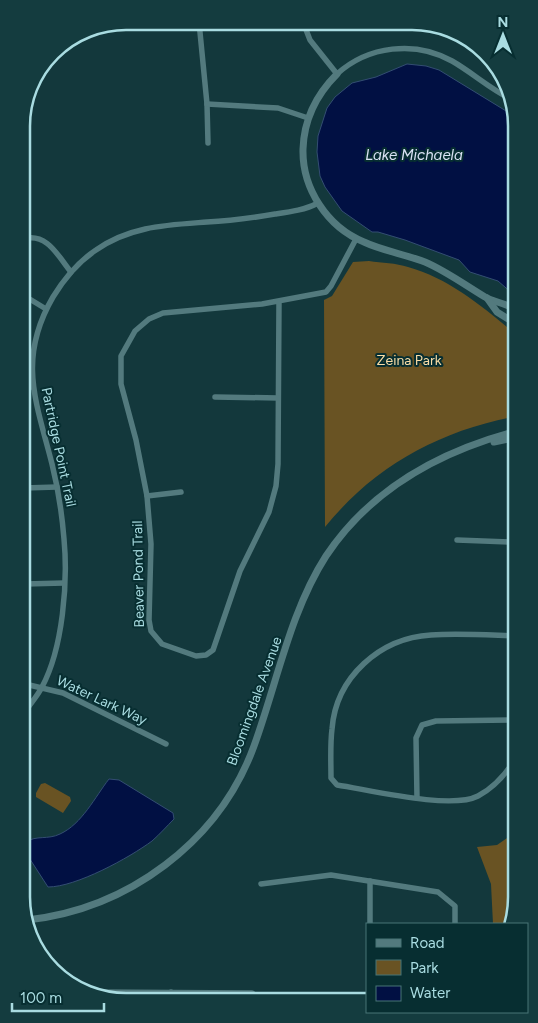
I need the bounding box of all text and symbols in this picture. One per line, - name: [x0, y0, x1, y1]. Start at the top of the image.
- north arrow: [478, 10, 528, 60]
- text: N: [498, 14, 508, 31]
- water label: Lake Michaela: [365, 146, 463, 164]
- park label: Zeina Park: [377, 352, 442, 369]
- street label: Partridge Point Trail: [38, 386, 79, 508]
- street label: Beaver Pond Trail: [129, 520, 148, 628]
- street label: Bloomingdale Avenue: [223, 634, 286, 768]
- street label: Water Lark Way: [54, 672, 150, 729]
- legend: [366, 923, 528, 1013]
- text: Road: [410, 934, 445, 952]
- text: Park: [410, 959, 439, 977]
- scale bar: [12, 980, 105, 1012]
- text: Water: [410, 984, 450, 1002]
- text: 100 m: [20, 989, 62, 1007]

